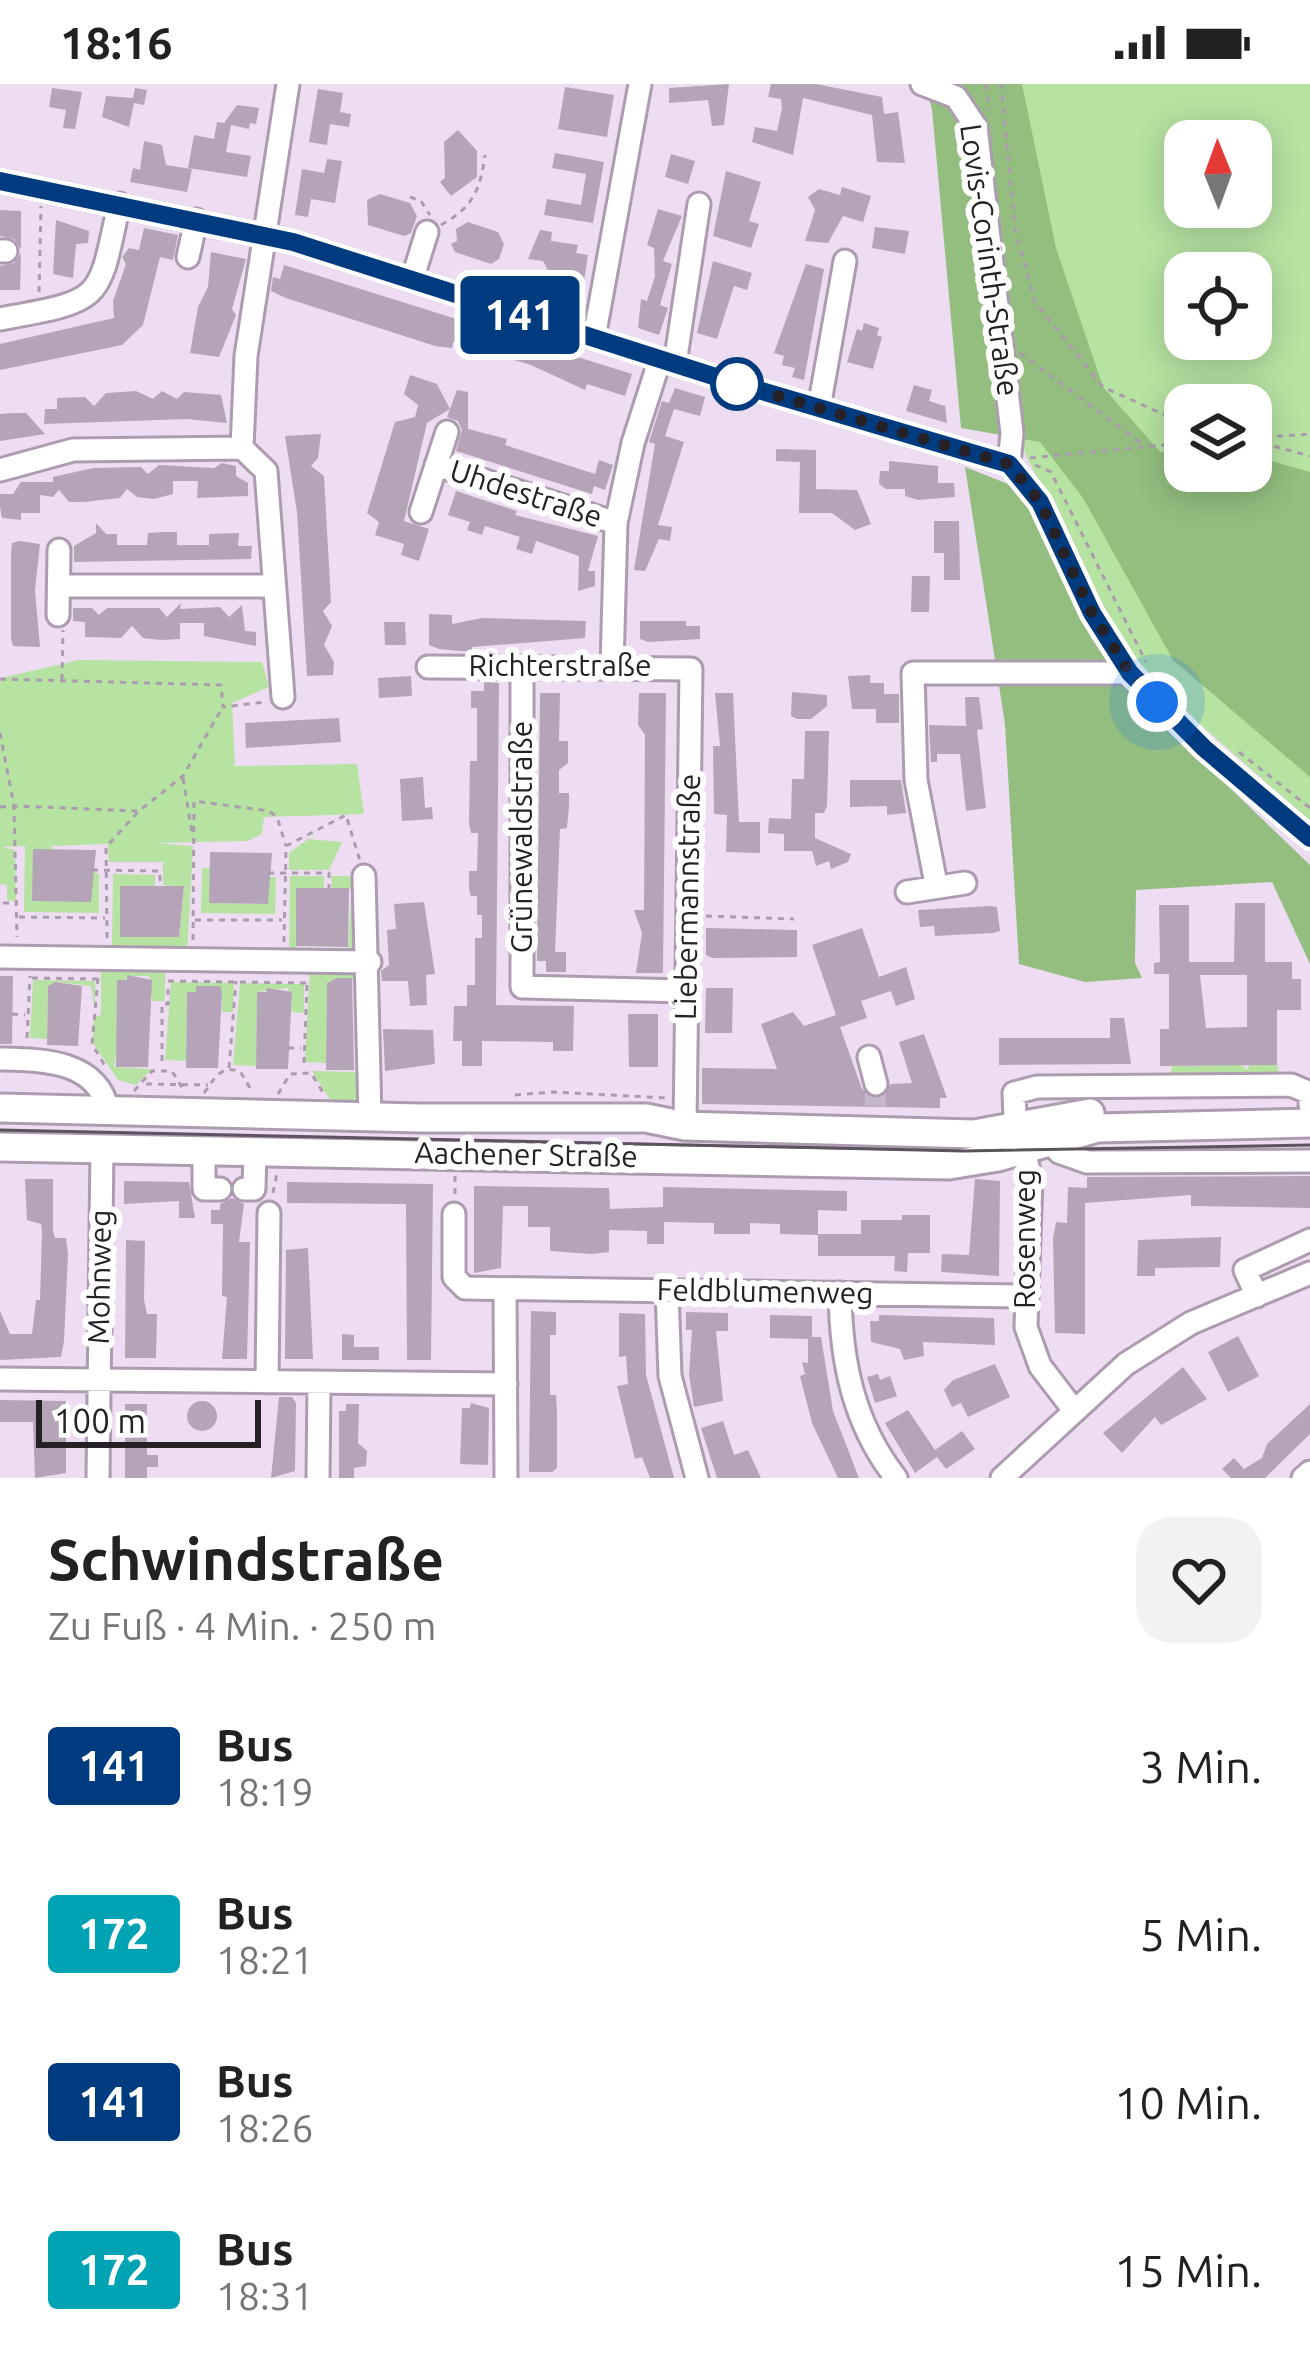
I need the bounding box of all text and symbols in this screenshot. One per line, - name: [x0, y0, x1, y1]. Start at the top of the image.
- text: 18:16: [60, 17, 173, 68]
- north arrow: [1164, 120, 1272, 228]
- map controls: [1164, 120, 1272, 492]
- street label: Lovis-Corinth-Straße: [954, 122, 1026, 398]
- button: locate: [1164, 252, 1272, 360]
- line badge: 141: [451, 276, 589, 354]
- text: 141: [484, 291, 556, 338]
- unlabelled marker: [712, 359, 762, 409]
- button: layers: [1164, 384, 1272, 492]
- street label: Uhdestraße: [446, 452, 607, 534]
- street label: Richterstraße: [469, 648, 651, 682]
- your location: [1127, 672, 1187, 732]
- street label: Grünewaldstraße: [504, 721, 538, 953]
- street label: Liebermannstraße: [668, 774, 706, 1020]
- street label: Aachener Straße: [414, 1135, 638, 1173]
- street label: Rosenweg: [1007, 1169, 1041, 1309]
- street label: Mohnweg: [81, 1209, 117, 1345]
- street label: Feldblumenweg: [656, 1272, 874, 1310]
- scale bar: [36, 1394, 261, 1447]
- text: 100 m: [54, 1402, 146, 1439]
- button: heart: [1136, 1517, 1262, 1643]
- text: Schwindstraße: [48, 1527, 444, 1591]
- text: Zu Fuß · 4 Min. · 250 m: [48, 1604, 436, 1647]
- text: Bus: [216, 1719, 293, 1770]
- text: 3 Min.: [1140, 1741, 1262, 1792]
- text: 141: [78, 1742, 150, 1789]
- text: 18:19: [216, 1770, 314, 1813]
- text: Bus: [216, 1887, 293, 1938]
- text: 5 Min.: [1140, 1909, 1262, 1960]
- text: 172: [78, 1910, 150, 1957]
- text: 18:21: [216, 1938, 314, 1981]
- text: Bus: [216, 2055, 293, 2106]
- text: 10 Min.: [1114, 2077, 1262, 2128]
- text: 141: [78, 2078, 150, 2125]
- text: 18:26: [216, 2106, 314, 2149]
- text: Bus: [216, 2223, 293, 2274]
- text: 15 Min.: [1114, 2245, 1262, 2296]
- text: 172: [78, 2246, 150, 2293]
- text: 18:31: [216, 2274, 314, 2317]

